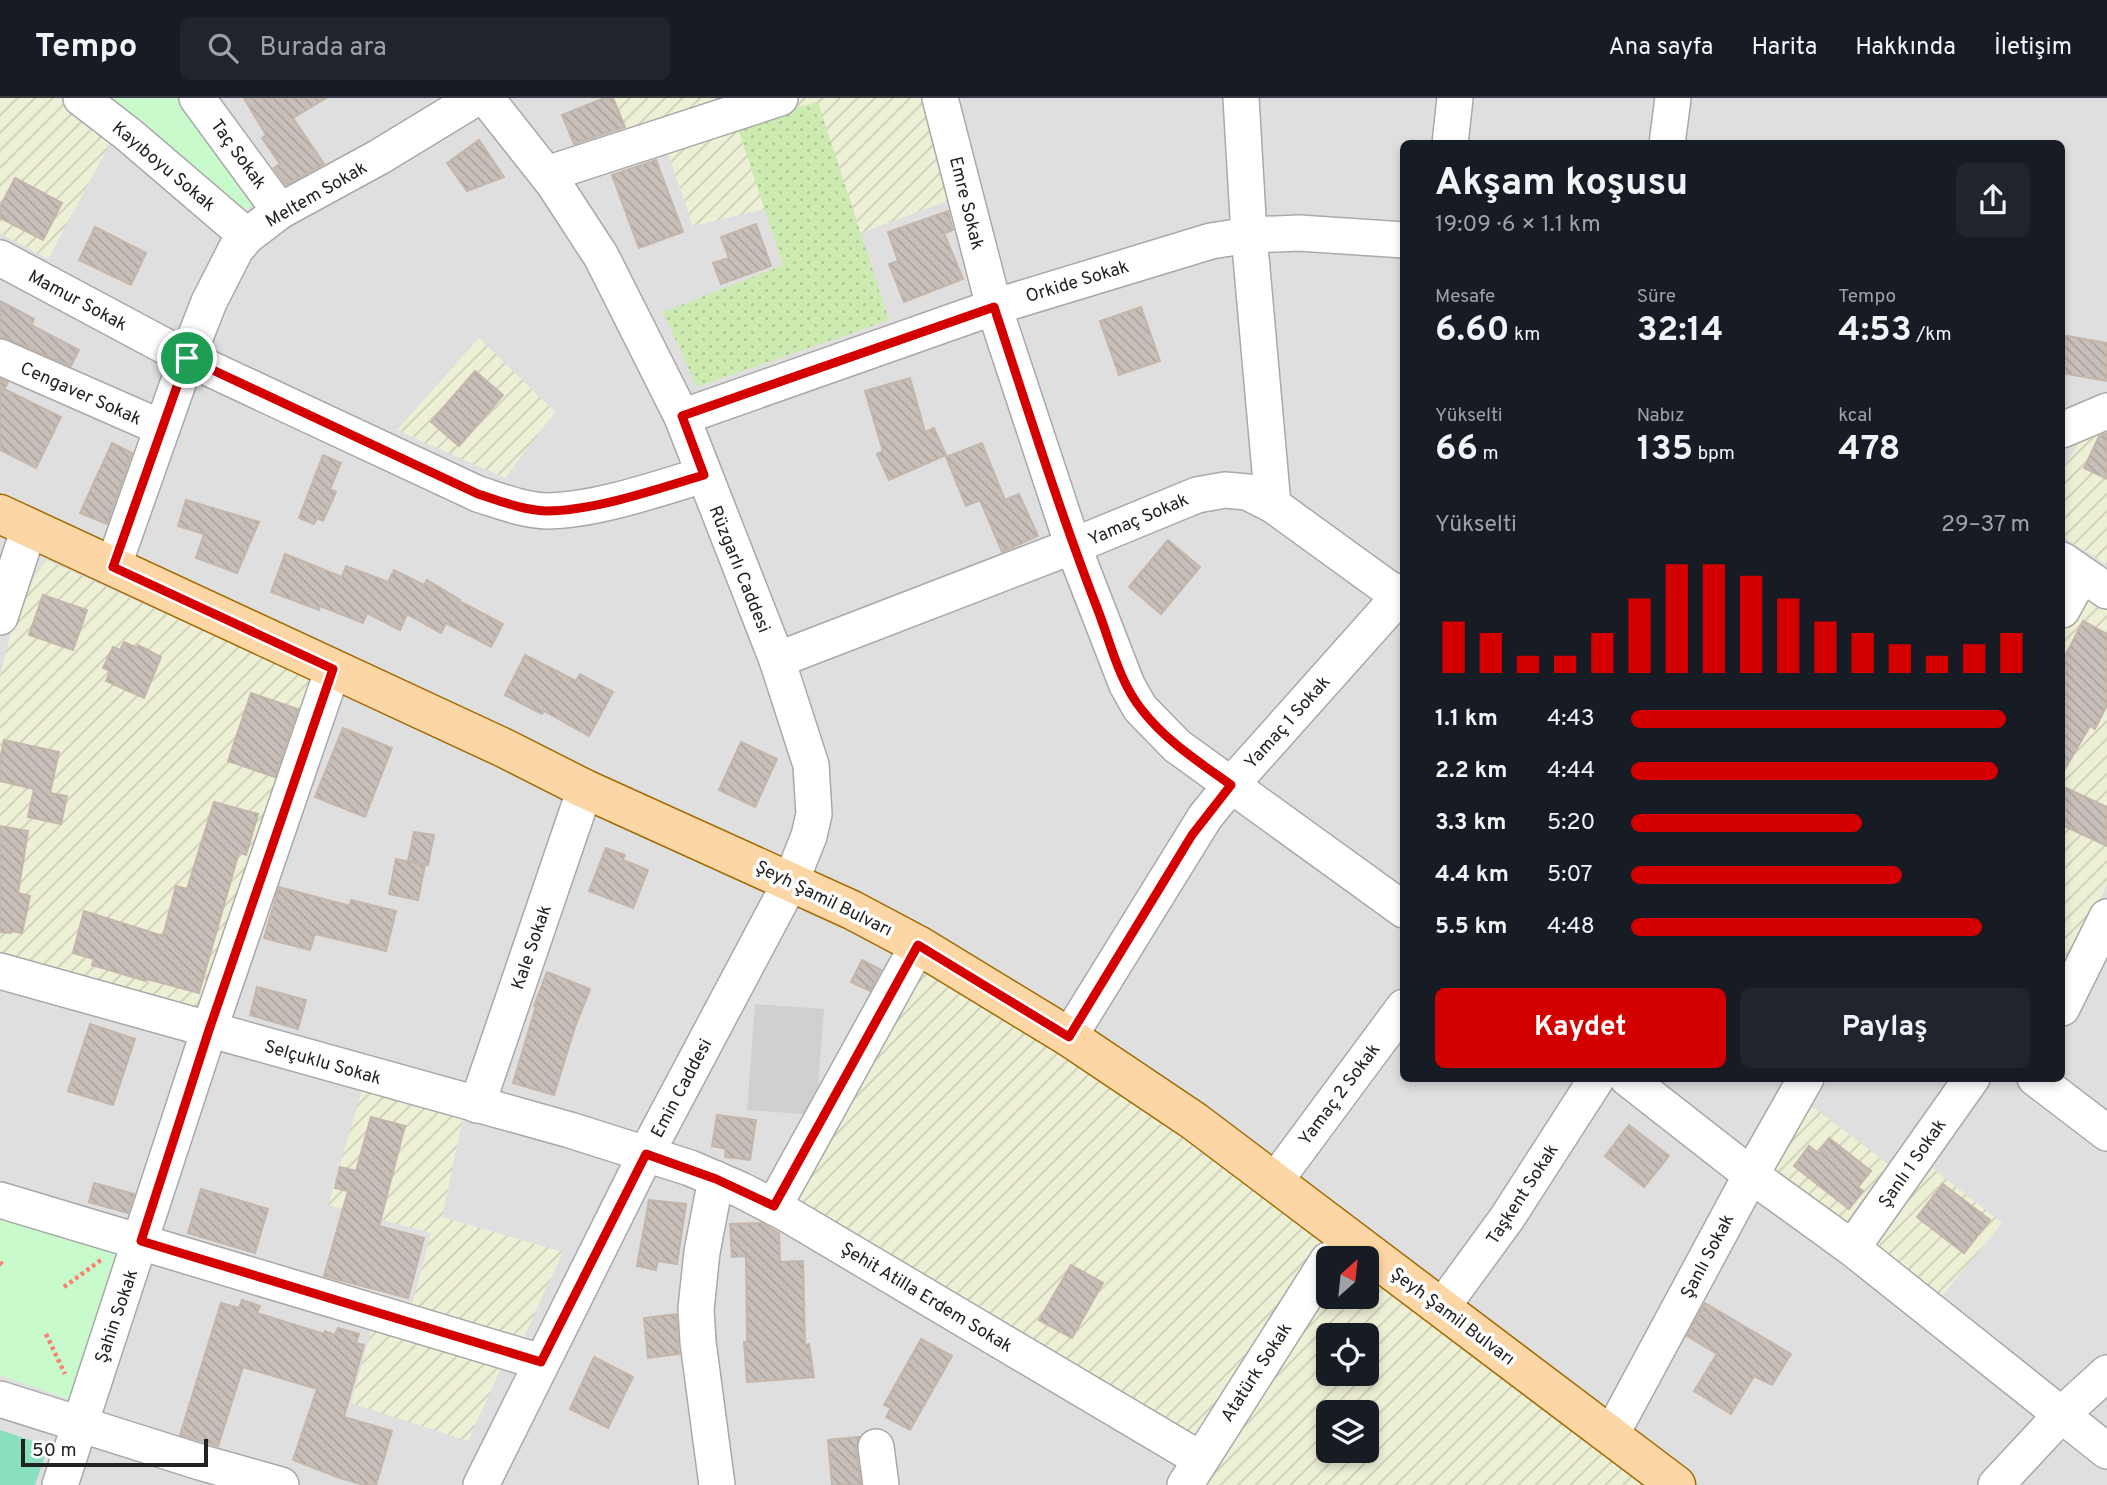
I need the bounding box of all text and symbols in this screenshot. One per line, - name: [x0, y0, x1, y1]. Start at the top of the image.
- search box: [180, 17, 670, 80]
- text: Tempo: [35, 27, 138, 69]
- icon: search: [204, 29, 242, 67]
- text: Burada ara: [260, 32, 387, 65]
- text: Ana sayfa: [1608, 33, 1713, 63]
- text: Harita: [1751, 33, 1817, 63]
- text: Hakkında: [1855, 33, 1956, 63]
- text: İletişim: [1994, 33, 2072, 63]
- street label: Taç Sokak: [205, 115, 271, 194]
- street label: Kayıboyu Sokak: [107, 117, 220, 217]
- street label: Emre Sokak: [943, 154, 988, 252]
- street label: Meltem Sokak: [262, 157, 372, 234]
- text: Akşam koşusu: [1435, 160, 1688, 209]
- button: share: [1956, 163, 2030, 237]
- text: 19:09 · 6 × 1.1 km: [1435, 211, 1601, 240]
- street label: Orkide Sokak: [1023, 256, 1132, 309]
- street label: Mamur Sokak: [24, 266, 131, 337]
- text: Mesafe: [1435, 285, 1495, 309]
- text: Süre: [1637, 285, 1676, 309]
- text: Tempo: [1838, 285, 1896, 309]
- text: 6.60: [1435, 309, 1510, 353]
- text: 32:14: [1637, 309, 1723, 353]
- text: 4:53: [1838, 309, 1912, 353]
- text: km: [1510, 323, 1540, 347]
- text: /km: [1912, 323, 1952, 347]
- pin: [157, 328, 217, 388]
- icon: arrive: [168, 339, 206, 377]
- street label: Cengaver Sokak: [16, 357, 145, 431]
- text: Yükselti: [1435, 404, 1503, 428]
- text: Nabız: [1637, 404, 1685, 428]
- text: kcal: [1838, 404, 1872, 428]
- text: 66: [1435, 428, 1478, 472]
- text: 135: [1637, 428, 1693, 472]
- text: 478: [1838, 428, 1901, 472]
- text: m: [1478, 442, 1499, 466]
- text: bpm: [1693, 442, 1735, 466]
- street label: Yamaç Sokak: [1085, 489, 1192, 552]
- street label: Rüzgarlı Caddesi: [703, 502, 775, 637]
- text: Yükselti: [1435, 511, 1517, 540]
- text: 29–37 m: [1941, 511, 2030, 540]
- street label: Yamaç 1 Sokak: [1240, 672, 1336, 774]
- text: 1.1 km: [1435, 705, 1498, 734]
- text: 4:43: [1547, 705, 1595, 734]
- text: 2.2 km: [1435, 757, 1508, 786]
- text: 4:44: [1547, 757, 1595, 786]
- text: 3.3 km: [1435, 809, 1506, 838]
- text: 5:20: [1547, 809, 1595, 838]
- street label: Şeyh Şamil Bulvarı: [751, 856, 896, 942]
- text: 4.4 km: [1435, 861, 1509, 890]
- text: 5:07: [1547, 861, 1593, 890]
- street label: Kale Sokak: [507, 902, 558, 993]
- text: 5.5 km: [1435, 913, 1508, 942]
- text: 4:48: [1547, 913, 1595, 942]
- button: Kaydet: [1435, 988, 1726, 1068]
- button: Paylaş: [1740, 988, 2030, 1068]
- street label: Emin Caddesi: [647, 1035, 718, 1142]
- street label: Selçuklu Sokak: [261, 1036, 384, 1091]
- street label: Yamaç 2 Sokak: [1294, 1039, 1386, 1151]
- street label: Şanlı 1 Sokak: [1874, 1115, 1952, 1213]
- street label: Taşkent Sokak: [1482, 1140, 1564, 1250]
- street label: Şanlı Sokak: [1676, 1210, 1740, 1303]
- street label: Şehit Atilla Erdem Sokak: [836, 1238, 1016, 1359]
- north arrow: [1316, 1246, 1379, 1309]
- map controls: [1316, 1246, 1379, 1463]
- street label: Şeyh Şamil Bulvarı: [1385, 1263, 1519, 1371]
- street label: Şahin Sokak: [91, 1266, 144, 1367]
- street label: Atatürk Sokak: [1217, 1319, 1298, 1427]
- button: locate: [1316, 1323, 1379, 1386]
- button: layers: [1316, 1400, 1379, 1463]
- scale bar: [21, 1436, 208, 1468]
- text: 50 m: [32, 1439, 77, 1463]

